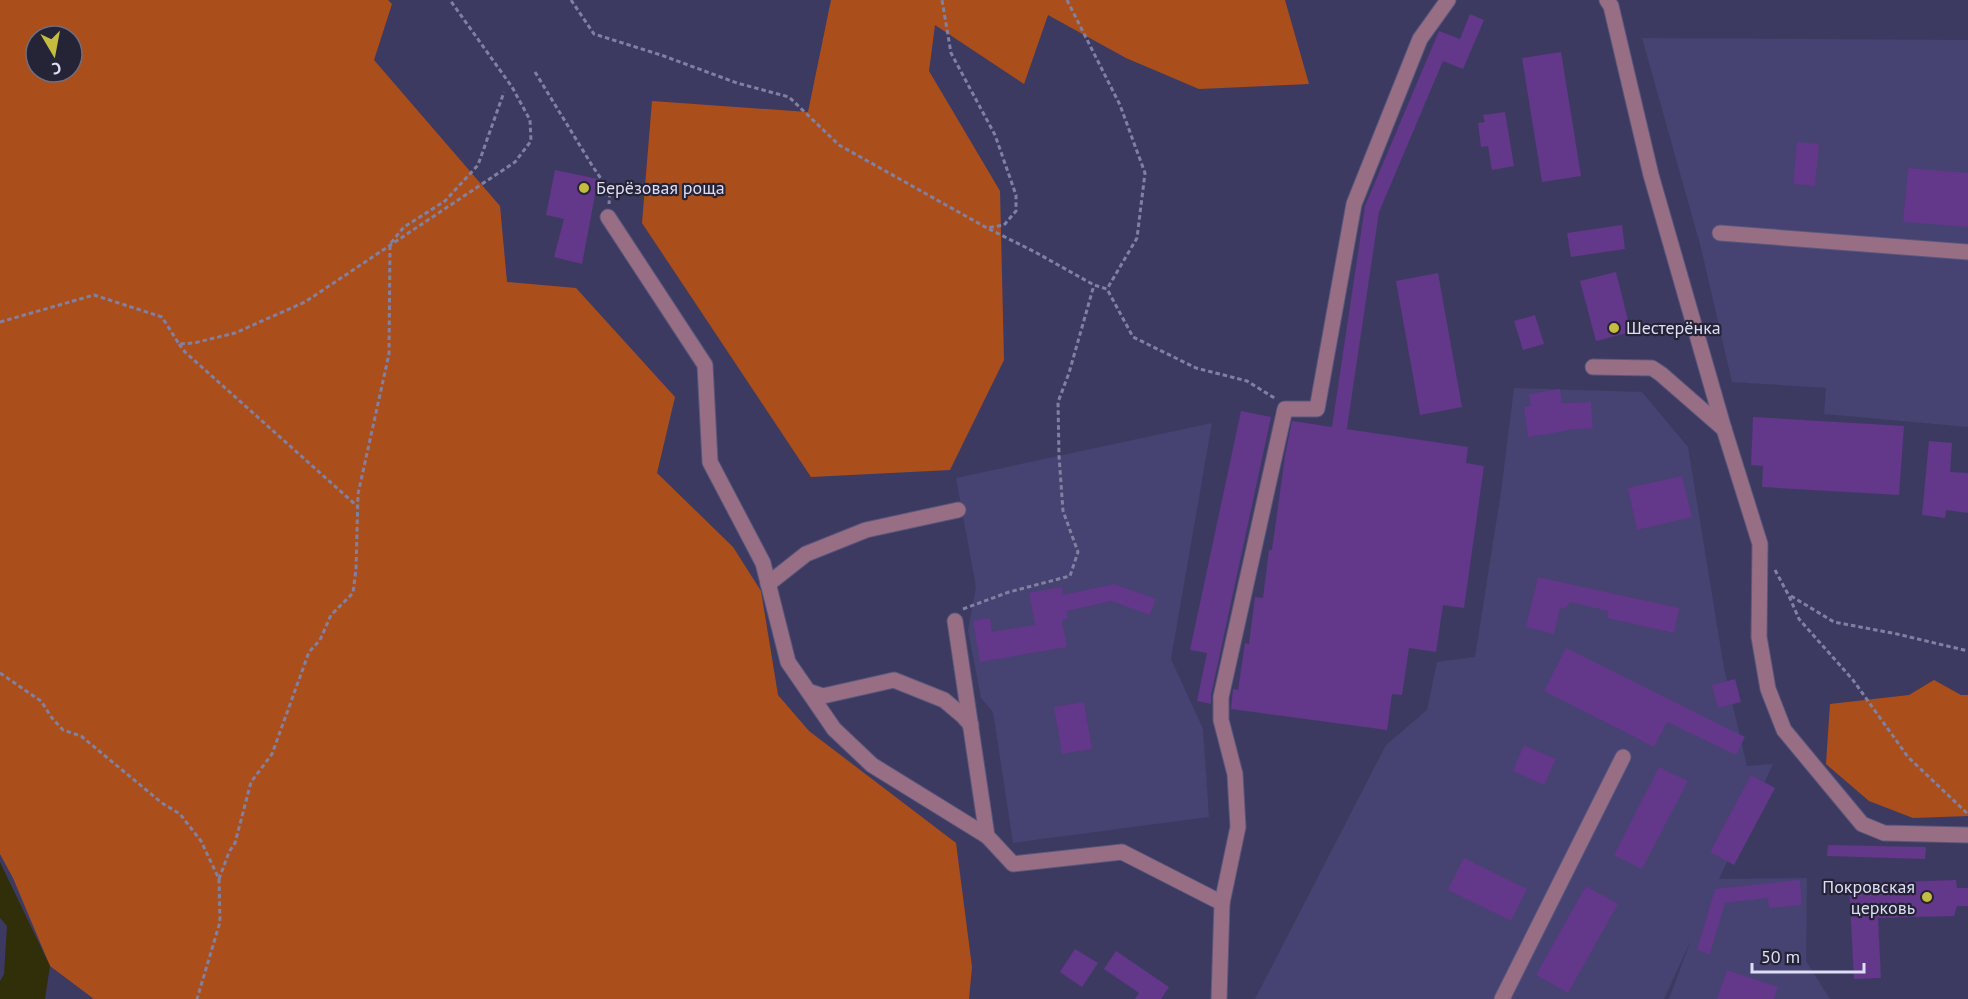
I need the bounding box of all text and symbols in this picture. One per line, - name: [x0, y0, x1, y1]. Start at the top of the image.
- north arrow: [24, 24, 84, 84]
- text: С: [50, 58, 63, 79]
- place label: Берёзовая роща: [596, 176, 725, 199]
- marker: Берёзовая роща: [577, 181, 591, 195]
- place label: Шестерёнка: [1626, 316, 1721, 339]
- marker: Шестерёнка: [1607, 321, 1621, 335]
- place label: Покровская церковь: [1822, 875, 1915, 919]
- marker: Покровская церковь: [1920, 890, 1934, 904]
- scale bar: [1752, 936, 1864, 974]
- text: 50 m: [1761, 945, 1800, 968]

